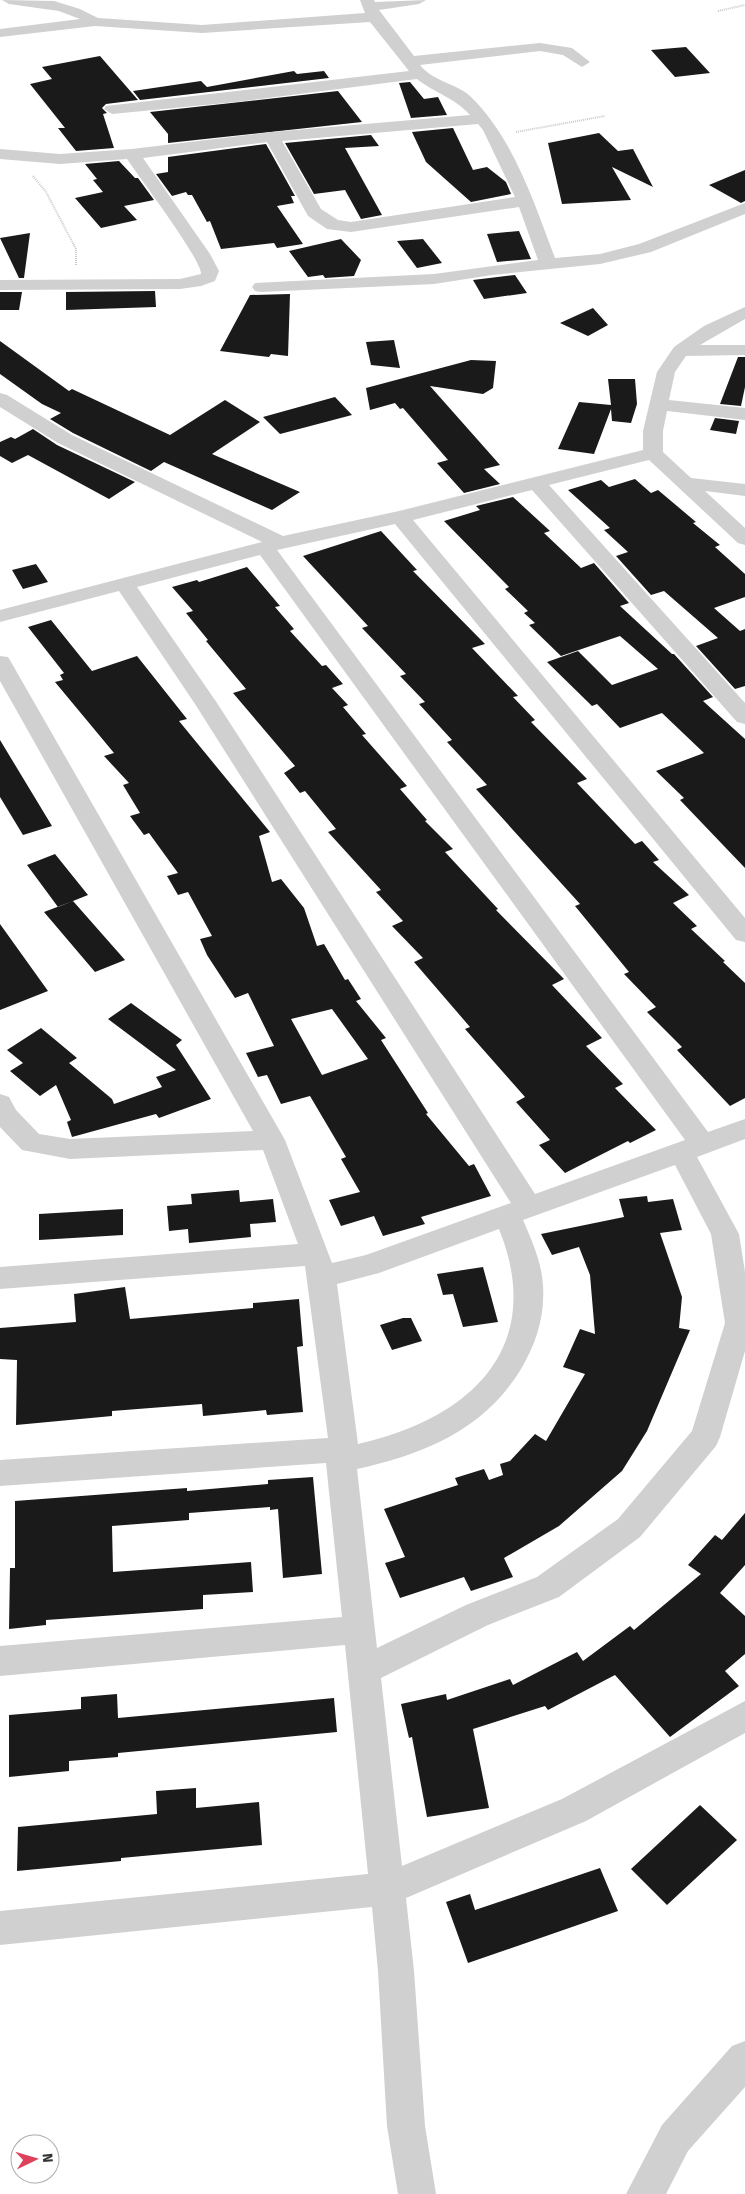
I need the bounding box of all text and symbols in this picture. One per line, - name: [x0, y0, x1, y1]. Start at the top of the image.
- north arrow: [10, 2134, 60, 2184]
- text: N: [39, 2153, 56, 2163]

